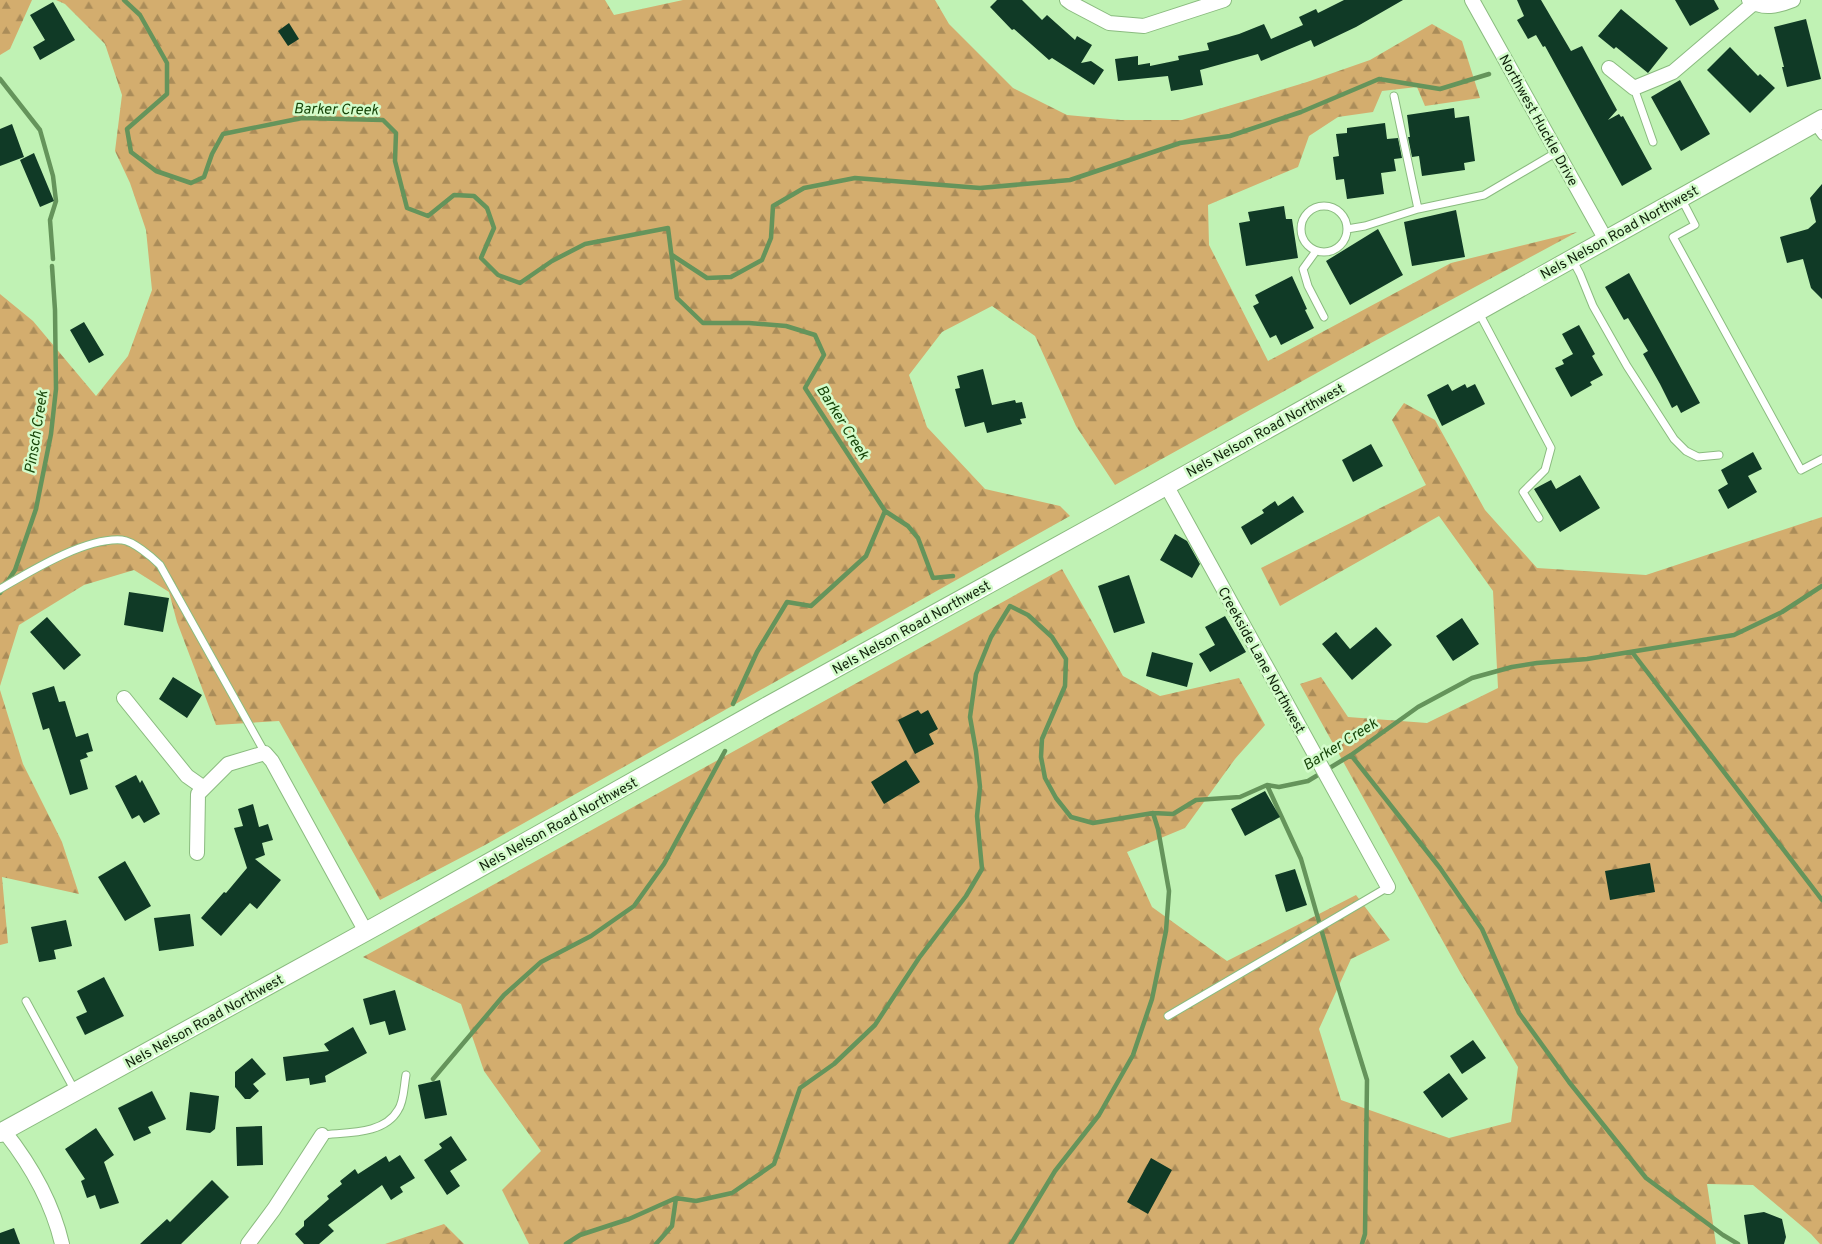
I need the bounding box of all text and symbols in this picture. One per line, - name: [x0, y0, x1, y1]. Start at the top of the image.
- street label: Northwest Huckle Drive: [1494, 52, 1581, 190]
- water label: Barker Creek: [293, 100, 379, 121]
- street label: Nels Nelson Road Northwest: [1538, 183, 1702, 284]
- street label: Nels Nelson Road Northwest: [1184, 381, 1348, 482]
- water label: Barker Creek: [811, 382, 872, 464]
- water label: Pinsch Creek: [22, 389, 54, 475]
- street label: Nels Nelson Road Northwest: [830, 578, 994, 679]
- street label: Creekside Lane Northwest: [1213, 585, 1308, 737]
- water label: Barker Creek: [1300, 715, 1382, 776]
- street label: Nels Nelson Road Northwest: [477, 775, 641, 876]
- street label: Nels Nelson Road Northwest: [123, 972, 287, 1073]

